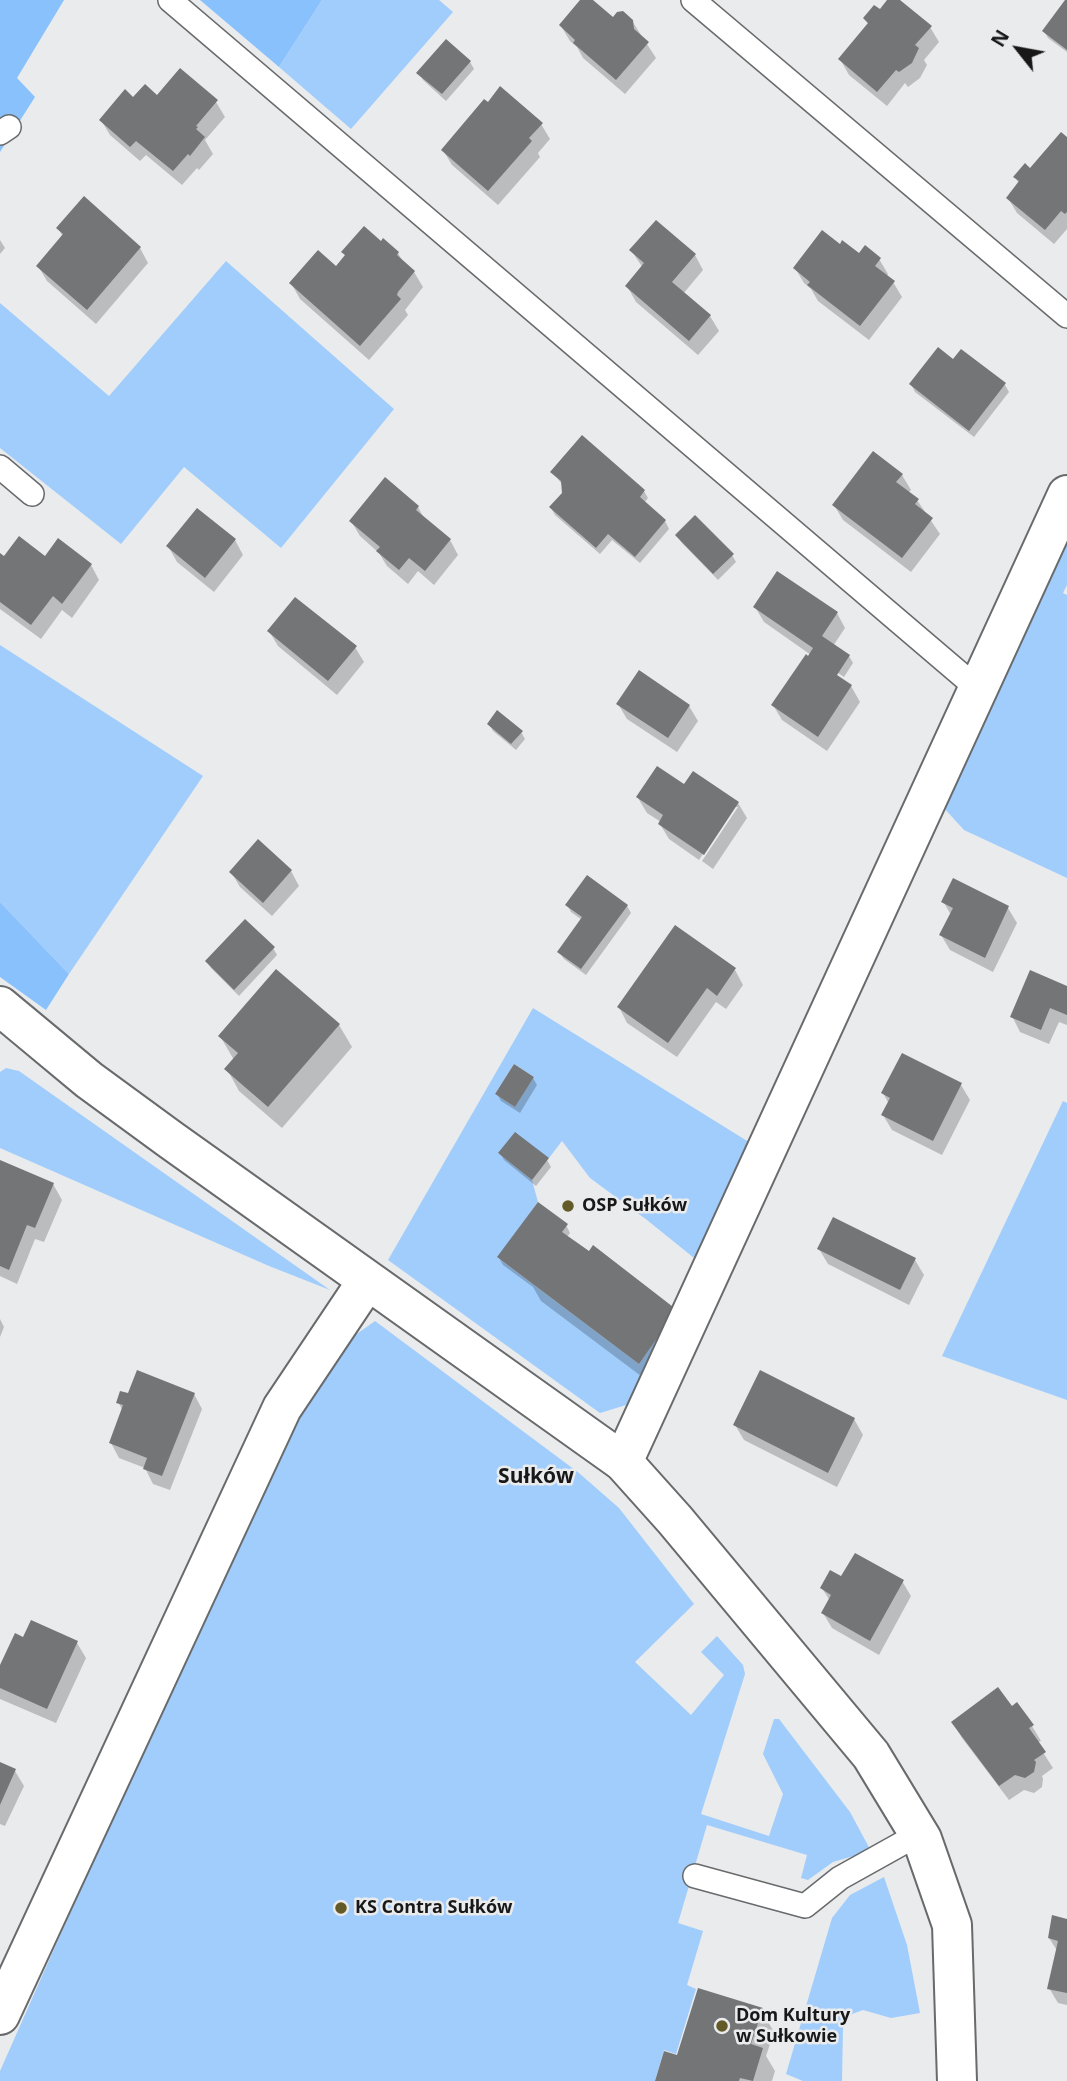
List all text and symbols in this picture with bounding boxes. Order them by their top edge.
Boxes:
north arrow [983,14,1053,84]
text: N [985,25,1015,52]
place label: OSP Sułków [582,1195,687,1217]
marker: OSP Sułków [560,1198,576,1214]
district label: Sułków [498,1464,574,1490]
place label: KS Contra Sułków [355,1897,512,1919]
marker: KS Contra Sułków [333,1900,349,1916]
place label: Dom Kultury w Sułkowie [736,2005,850,2048]
marker: Dom Kultury w Sułkowie [714,2018,730,2034]

